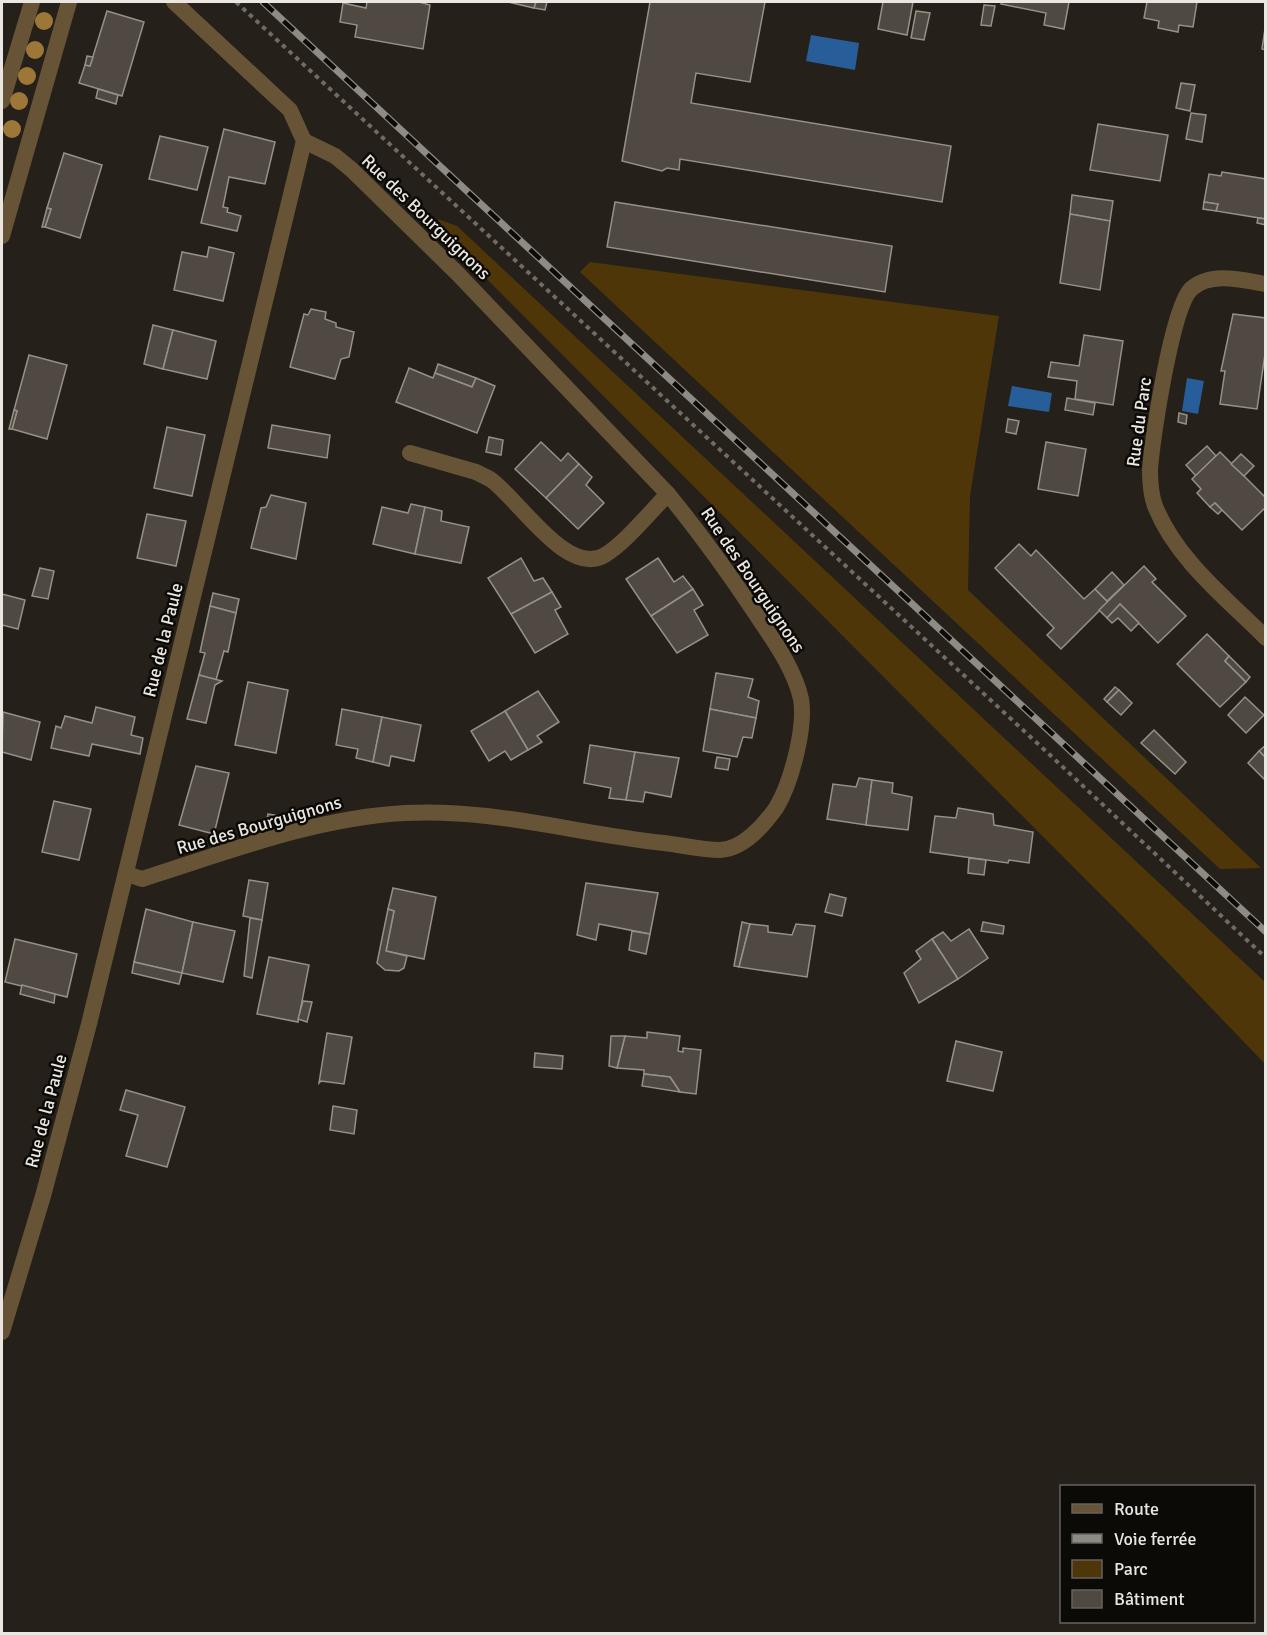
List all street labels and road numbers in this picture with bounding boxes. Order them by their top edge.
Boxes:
street label: Rue des Bourguignons [357,150,495,284]
street label: Rue du Parc [1122,376,1156,468]
street label: Rue des Bourguignons [696,503,810,657]
street label: Rue de la Paule [138,581,188,699]
street label: Rue des Bourguignons [174,791,344,859]
street label: Rue de la Paule [20,1052,72,1170]

